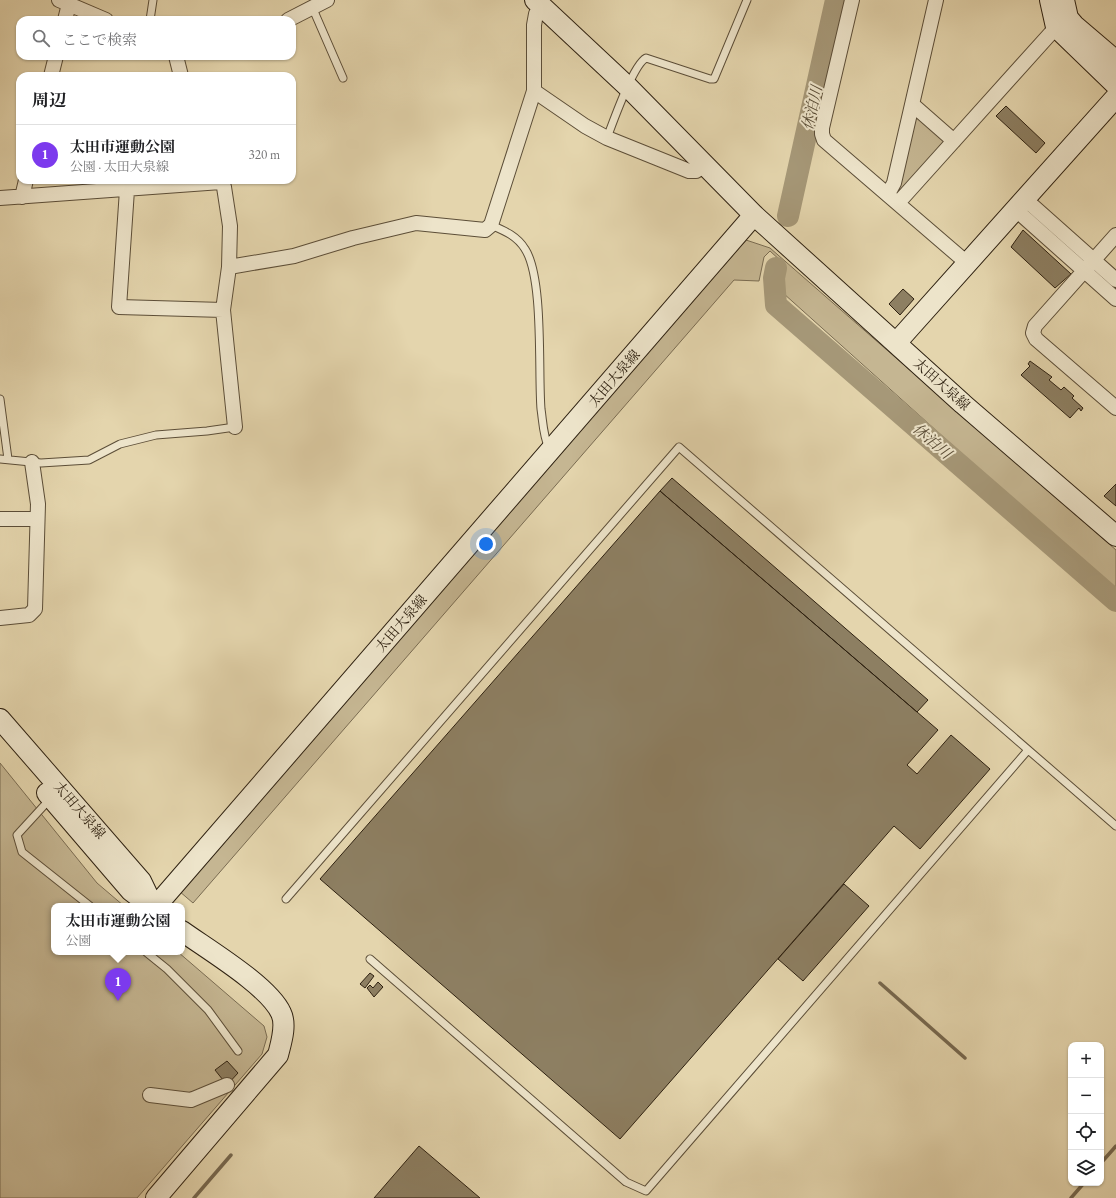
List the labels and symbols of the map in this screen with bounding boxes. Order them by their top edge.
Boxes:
water label: 休泊川 [797,82,826,132]
street label: 太田大泉線 [584,346,644,410]
street label: 太田大泉線 [910,354,974,414]
water label: 休泊川 [909,419,957,464]
your location [476,534,496,554]
street label: 太田大泉線 [371,591,431,655]
street label: 太田大泉線 [50,778,110,842]
pin: 1 [105,968,131,1001]

